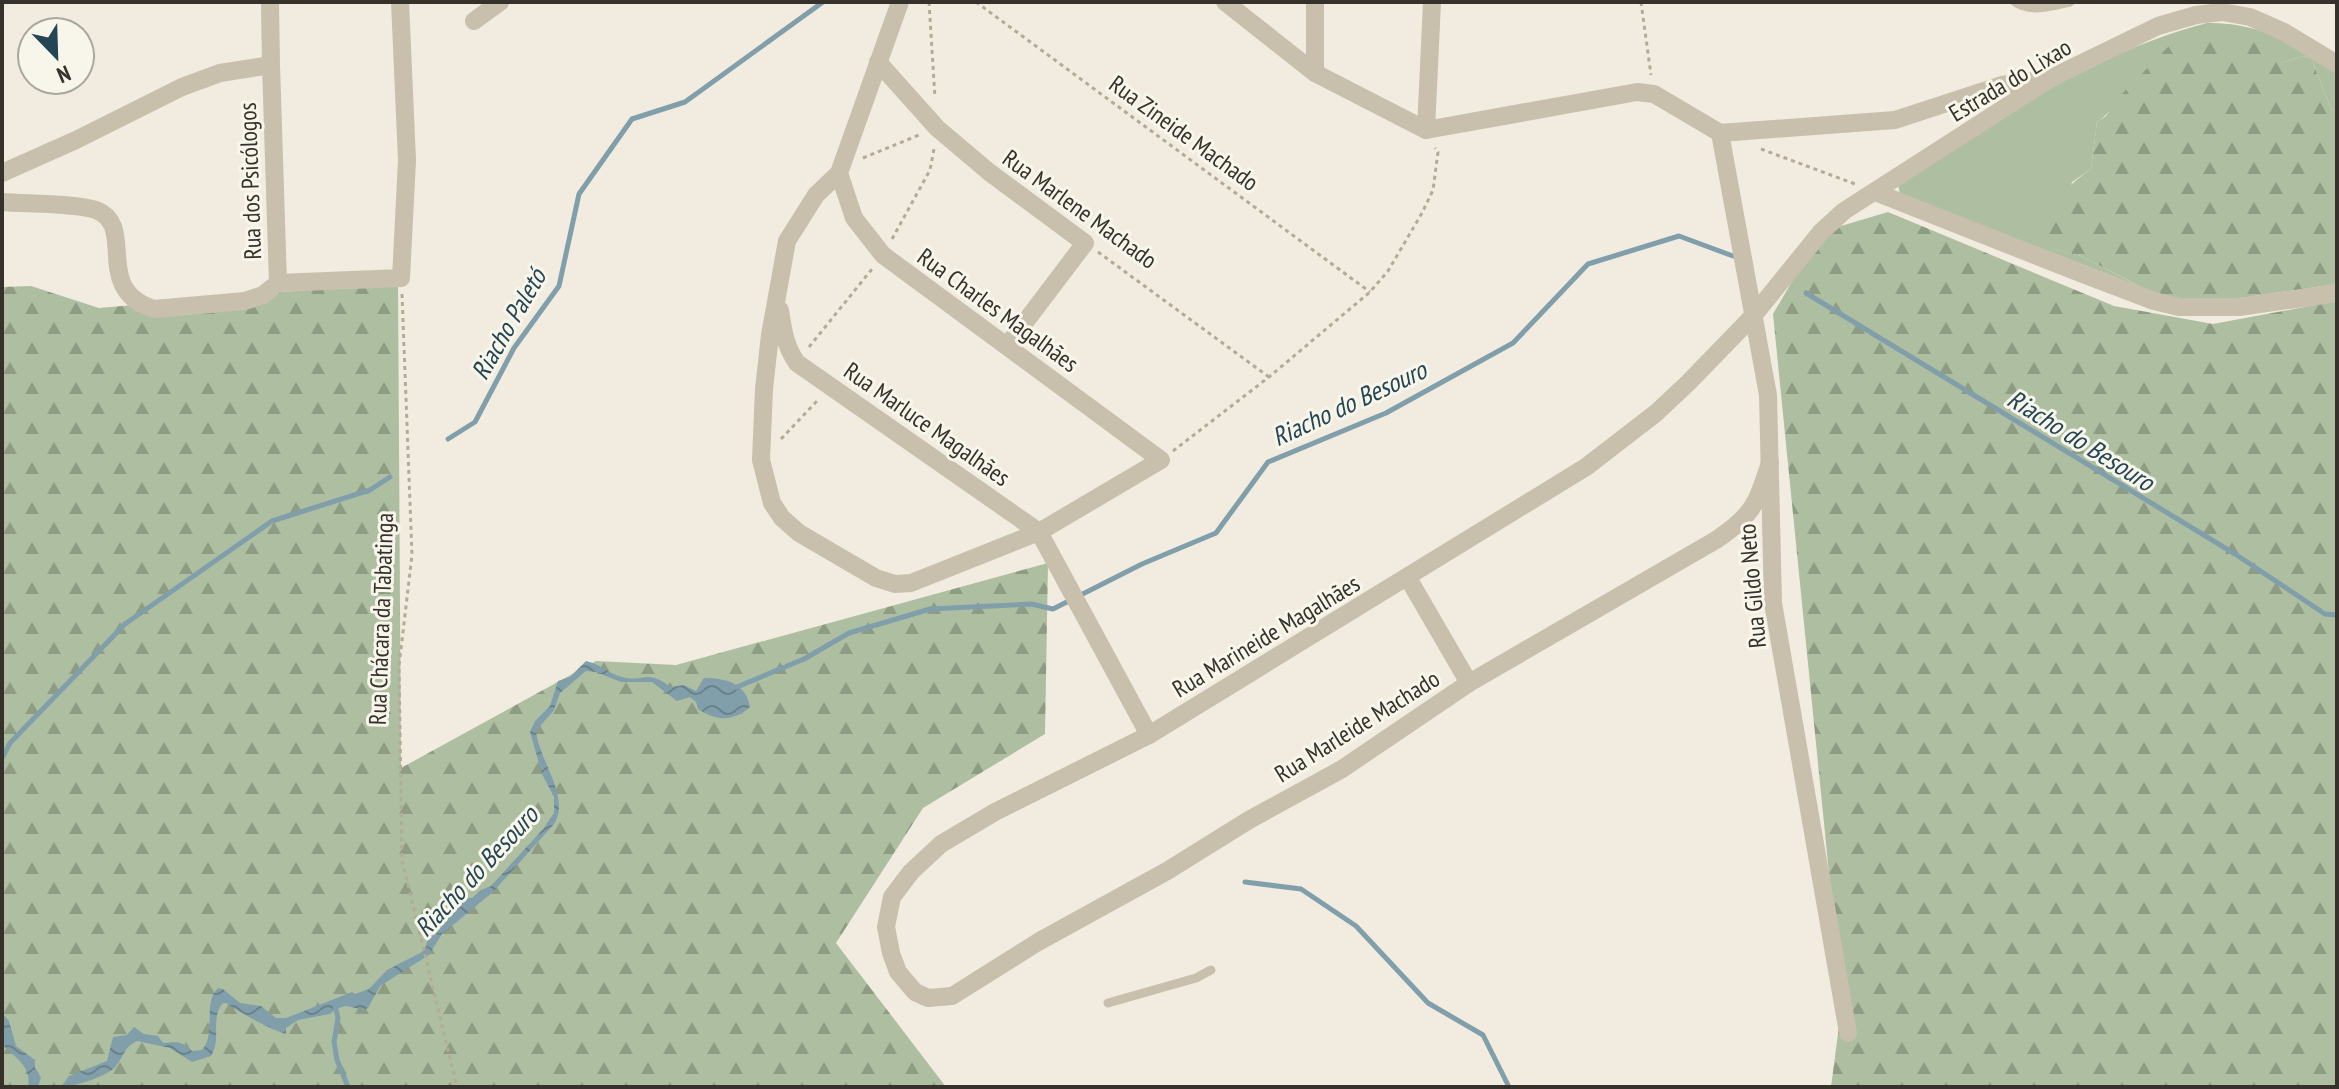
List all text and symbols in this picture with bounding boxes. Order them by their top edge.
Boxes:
north arrow [16,16,96,96]
street label: Estrada do Lixao [1943,31,2077,129]
text: N [53,59,75,90]
street label: Rua Zineide Machado [1103,68,1265,198]
street label: Rua dos Psicólogos [232,102,268,260]
street label: Rua Marlene Machado [997,143,1163,275]
street label: Rua Charles Magalhães [911,241,1085,379]
water label: Riacho Paletó [463,261,554,385]
water label: Riacho do Besouro [1267,352,1433,453]
street label: Rua Marluce Magalhães [838,355,1016,493]
water label: Riacho do Besouro [2002,382,2162,499]
street label: Rua Chácara da Tabatinga [362,512,400,726]
street label: Rua Gildo Neto [1731,523,1773,649]
street label: Rua Marineide Magalhães [1167,568,1365,704]
street label: Rua Marleide Machado [1269,663,1445,789]
water label: Riacho do Besouro [407,798,546,943]

